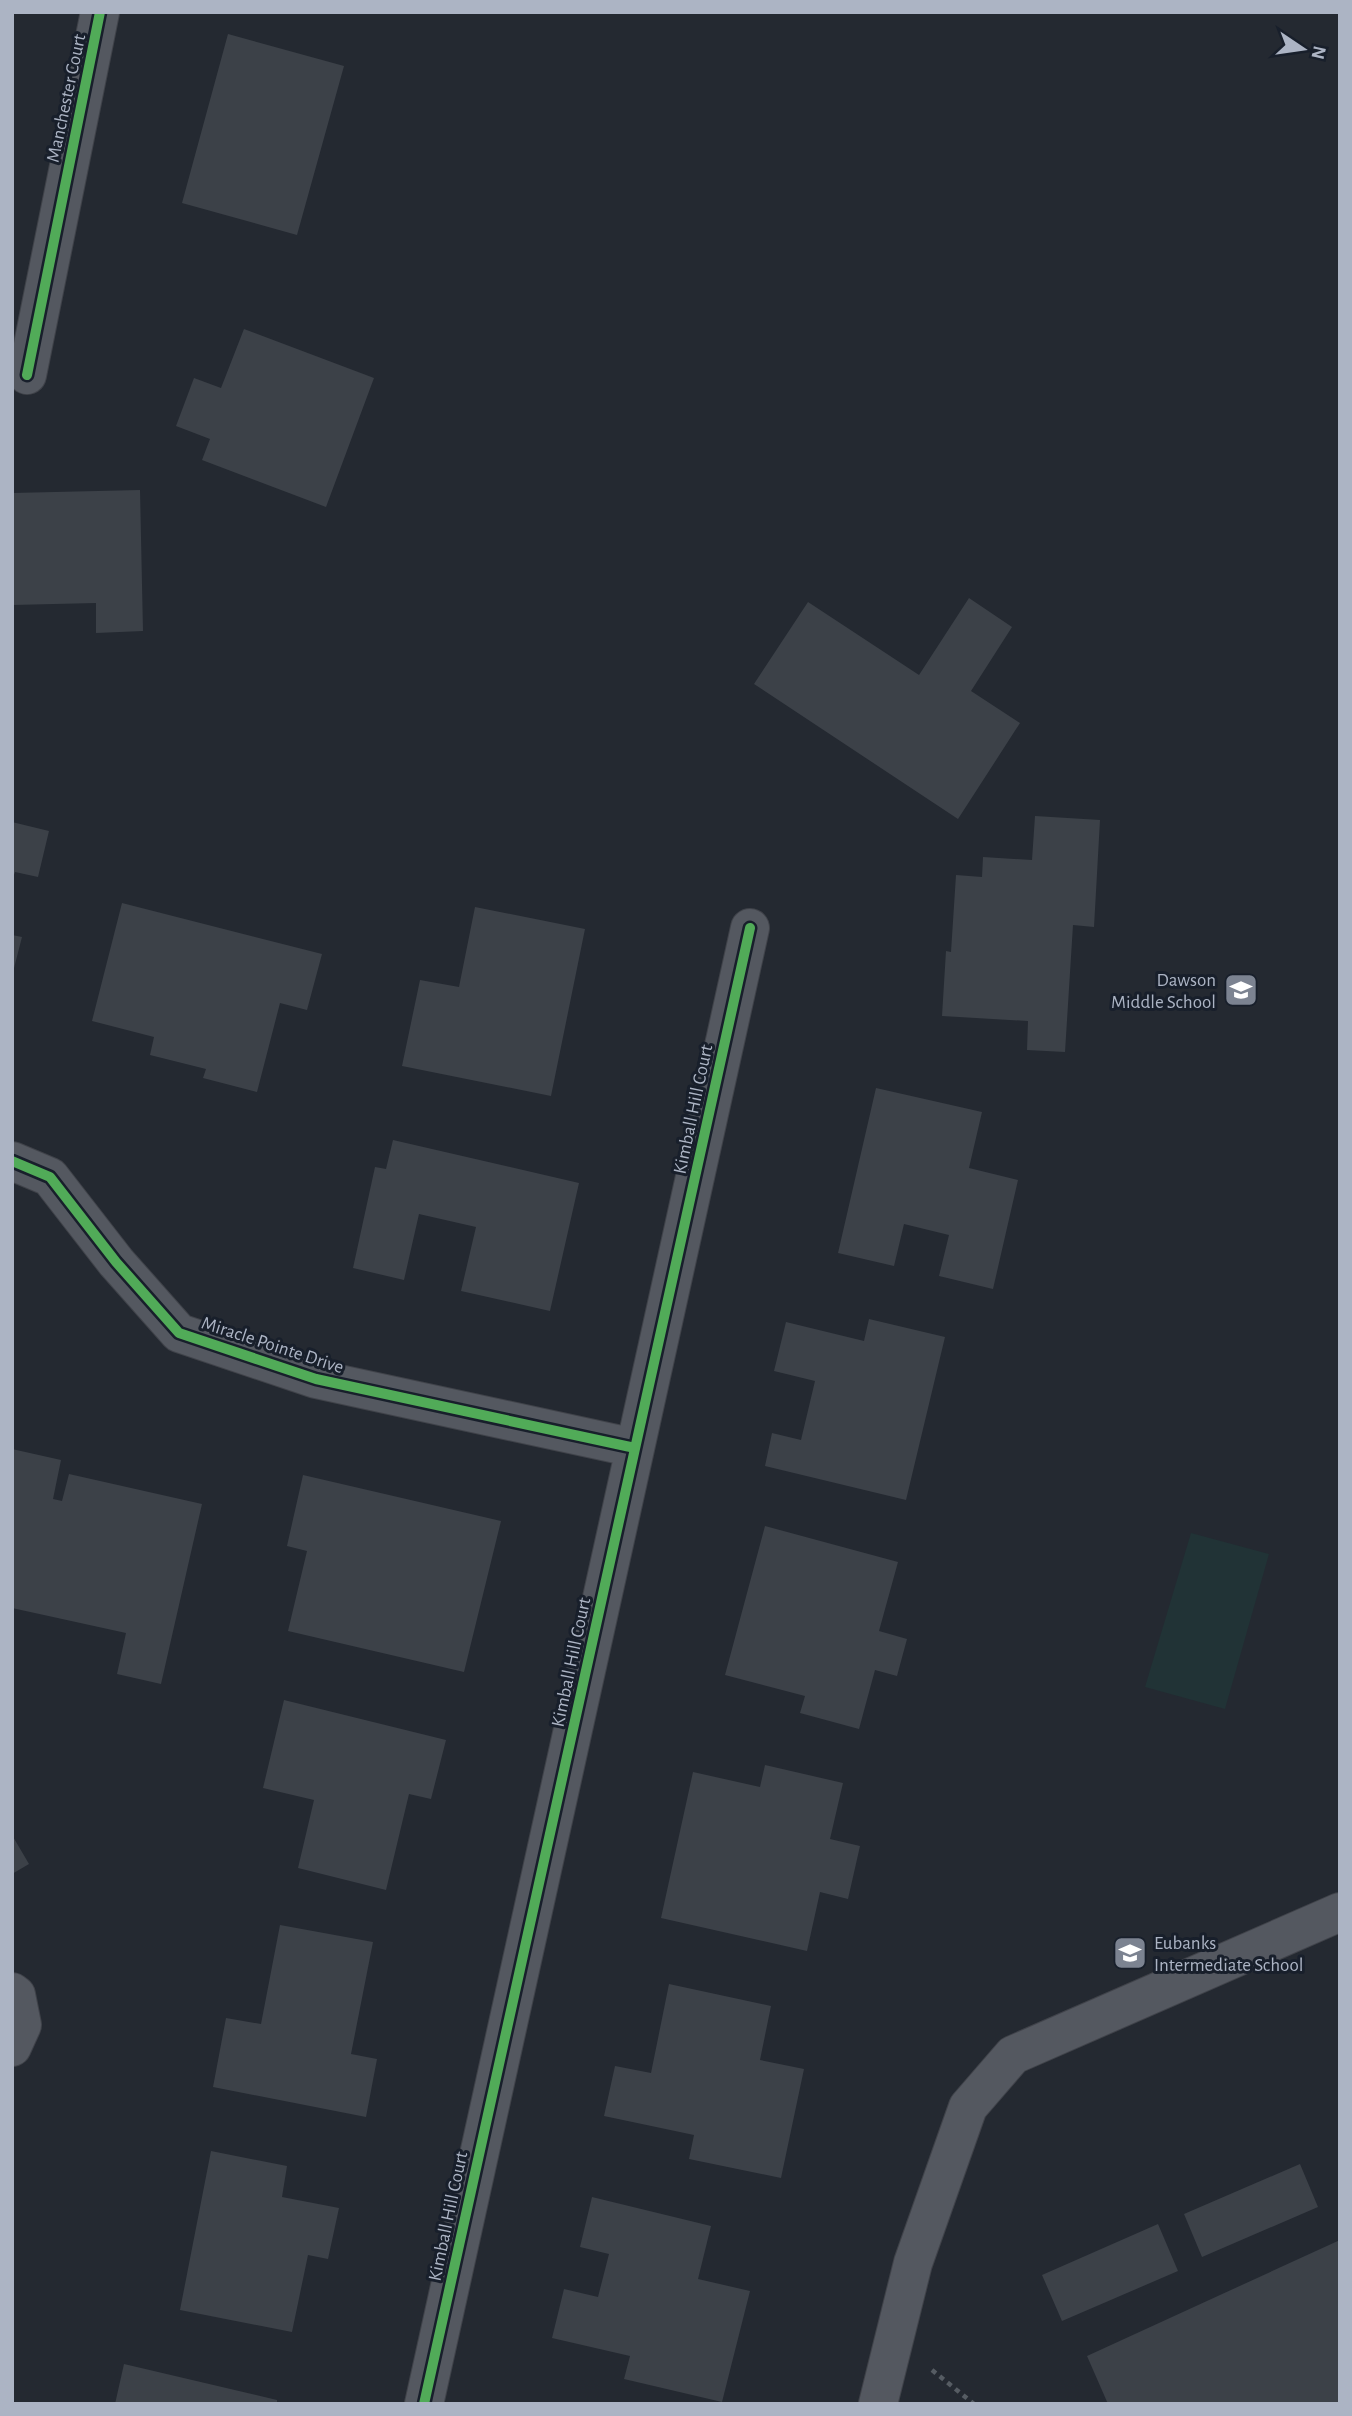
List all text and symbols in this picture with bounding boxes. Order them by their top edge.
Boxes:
north arrow [1268,14,1338,84]
street label: Manchester Court [44,32,89,164]
text: N [1307,44,1329,61]
place label: Dawson Middle School [1111,971,1216,1012]
school or university icon: Dawson Middle School [1222,971,1260,1009]
street label: Kimball Hill Court [670,1043,716,1176]
street label: Miracle Pointe Drive [199,1313,346,1377]
street label: Kimball Hill Court [548,1596,594,1729]
school or university icon: Eubanks Intermediate School [1111,1934,1149,1972]
place label: Eubanks Intermediate School [1154,1934,1303,1975]
street label: Kimball Hill Court [425,2150,471,2283]

